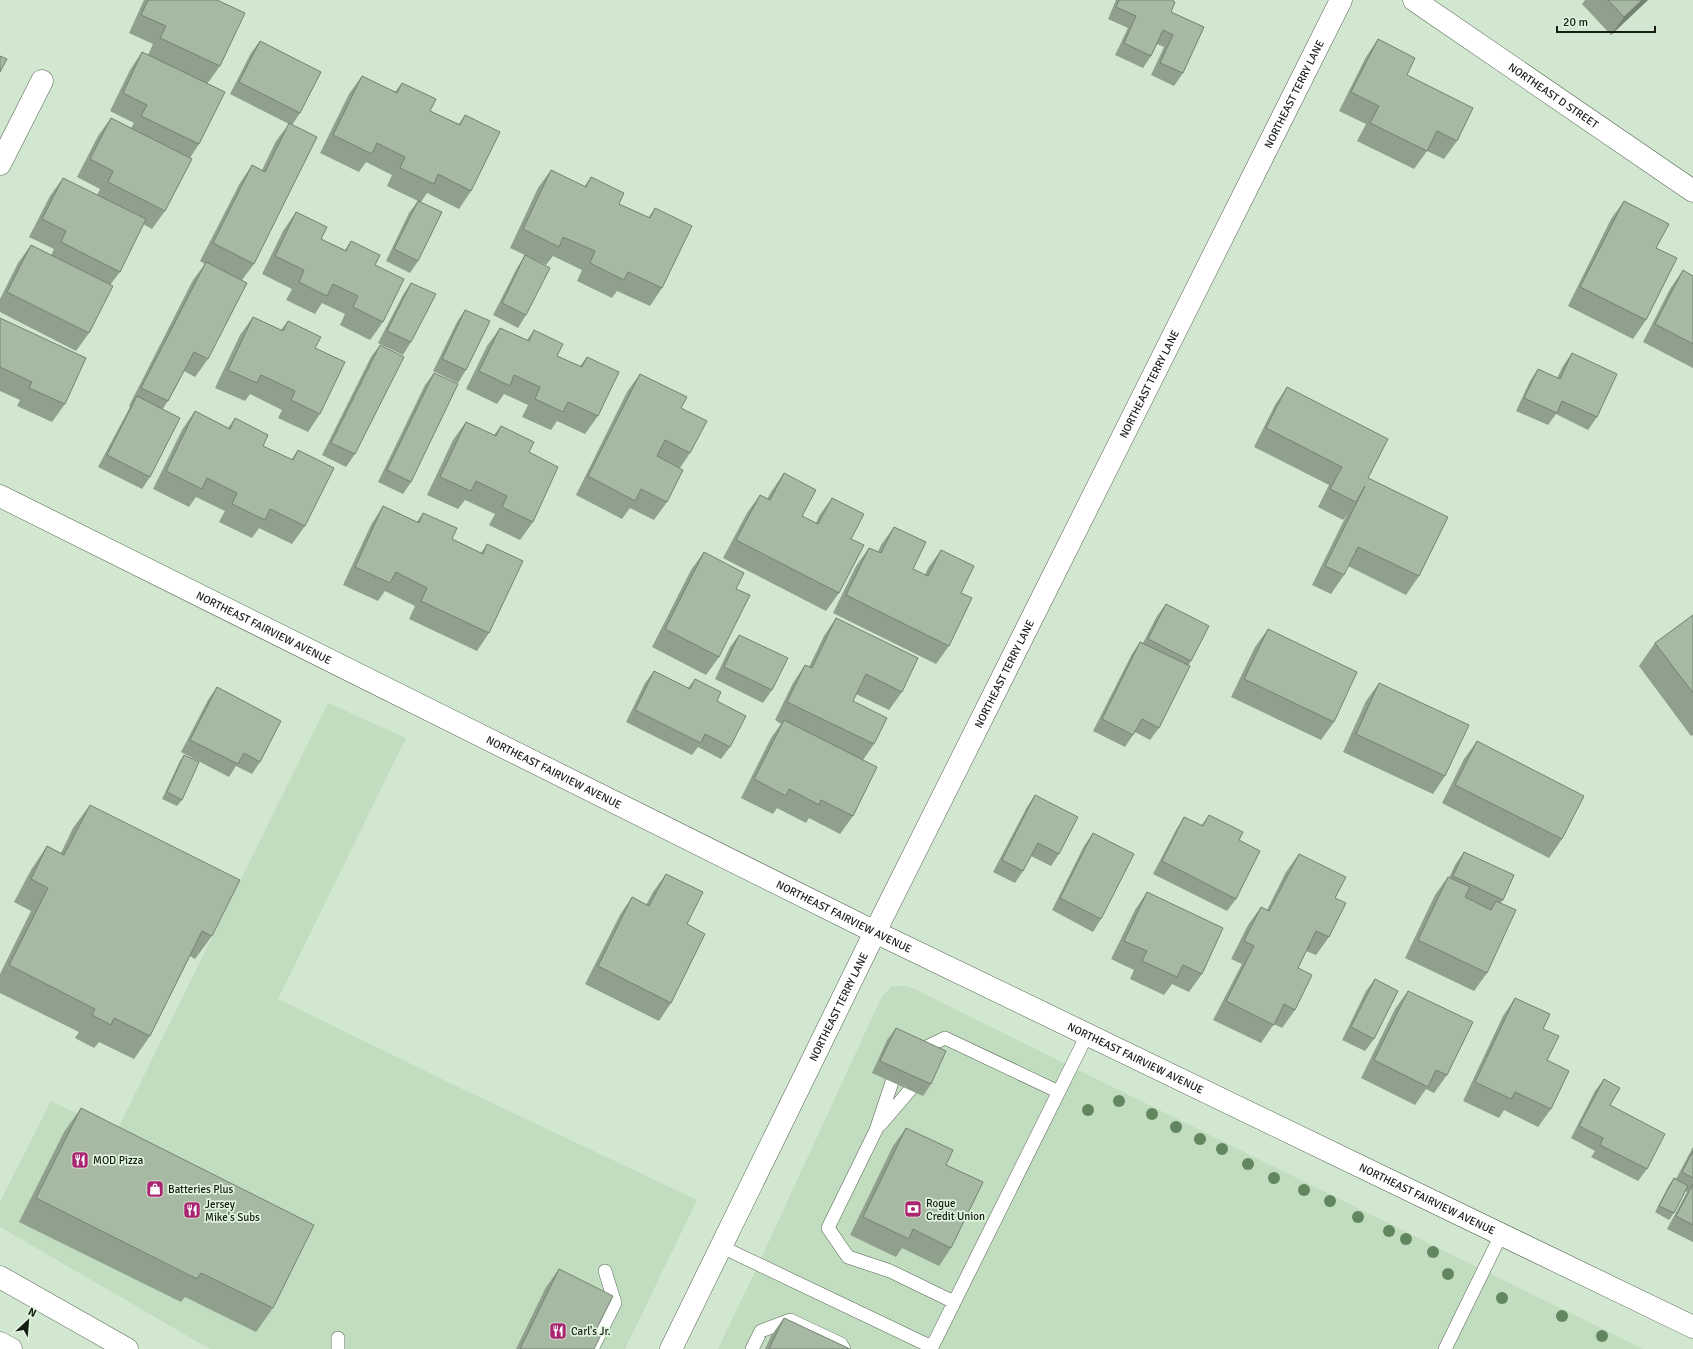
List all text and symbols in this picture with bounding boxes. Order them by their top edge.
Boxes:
scale bar [1557,8,1655,34]
text: 20 m [1563,15,1588,30]
street label: NORTHEAST TERRY LANE [1261,38,1326,150]
street label: NORTHEAST D STREET [1506,60,1601,131]
street label: NORTHEAST TERRY LANE [1117,328,1182,440]
street label: NORTHEAST FAIRVIEW AVENUE [194,588,334,667]
street label: NORTHEAST TERRY LANE [972,617,1037,730]
street label: NORTHEAST FAIRVIEW AVENUE [484,733,624,811]
street label: NORTHEAST FAIRVIEW AVENUE [774,877,914,955]
street label: NORTHEAST TERRY LANE [806,950,870,1063]
street label: NORTHEAST FAIRVIEW AVENUE [1065,1019,1206,1096]
restaurant icon: MOD Pizza [70,1150,90,1170]
place label: MOD Pizza [93,1154,144,1167]
street label: NORTHEAST FAIRVIEW AVENUE [1357,1160,1498,1237]
shop icon: Batteries Plus [145,1179,165,1199]
place label: Batteries Plus [168,1183,234,1196]
place label: Rogue Credit Union [926,1197,985,1223]
place label: Jersey Mike's Subs [205,1198,260,1224]
bank icon: Rogue Credit Union [903,1199,923,1219]
restaurant icon: Jersey Mike's Subs [182,1200,202,1220]
north arrow [8,1301,48,1341]
text: N [26,1305,38,1320]
restaurant icon: Carl's Jr. [548,1321,568,1341]
place label: Carl's Jr. [571,1325,611,1338]

